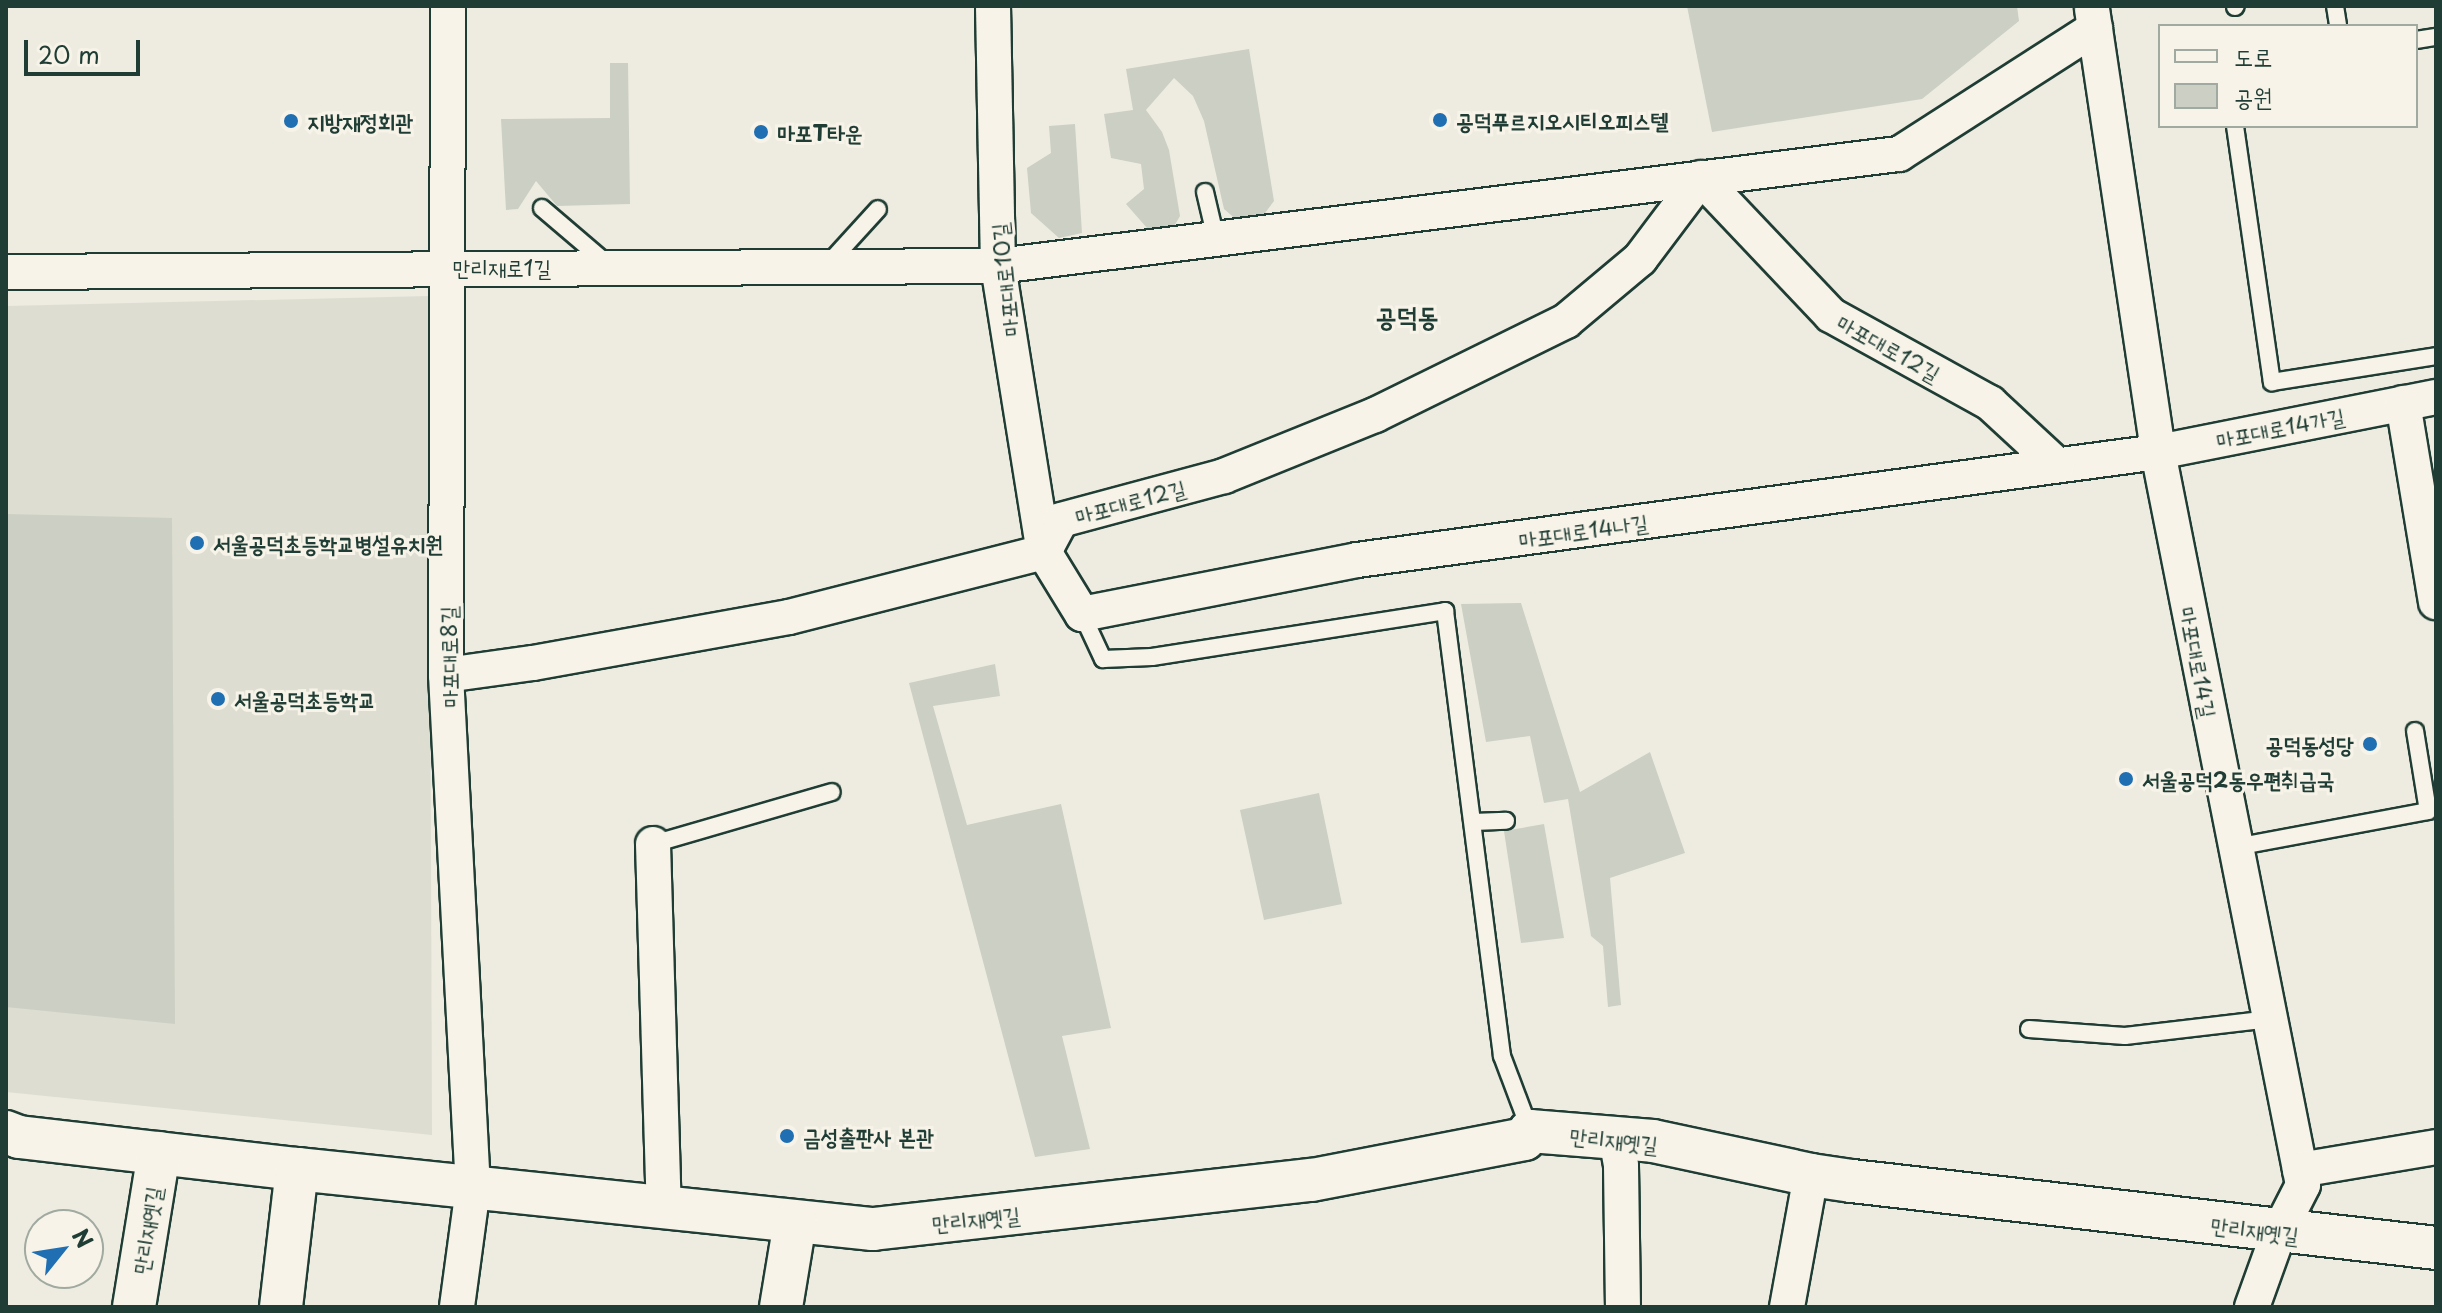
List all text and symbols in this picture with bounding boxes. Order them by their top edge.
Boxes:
scale bar [28,24,144,74]
legend [2158,24,2418,128]
text: 20 m [38,36,100,72]
text: 도로 [2234,38,2273,74]
text: 공원 [2234,78,2273,114]
place label: 공덕푸르지오시티오피스텔 [1456,107,1668,133]
place label: 지방재정회관 [307,108,413,134]
marker: 공덕푸르지오시티오피스텔 [1431,111,1449,129]
marker: 지방재정회관 [282,112,300,130]
place label: 마포T타운 [777,119,863,145]
marker: 마포T타운 [752,123,770,141]
street label: 마포대로10길 [985,222,1023,338]
street label: 만리재로1길 [453,254,551,280]
district label: 공덕동 [1376,300,1438,332]
street label: 마포대로12길 [1833,308,1945,386]
street label: 마포대로14가길 [2213,402,2347,452]
street label: 마포대로12길 [1072,474,1188,528]
street label: 마포대로14나길 [1516,508,1650,552]
place label: 서울공덕초등학교병설유치원 [213,530,443,556]
marker: 서울공덕초등학교병설유치원 [188,534,206,552]
street label: 마포대로14길 [2175,604,2223,720]
street label: 마포대로8길 [434,606,462,708]
place label: 서울공덕초등학교 [234,686,376,712]
marker: 서울공덕초등학교 [209,690,227,708]
place label: 공덕동성당 [2265,731,2354,757]
marker: 공덕동성당 [2361,735,2379,753]
place label: 서울공덕2동우편취급국 [2142,766,2334,792]
marker: 서울공덕2동우편취급국 [2117,770,2135,788]
street label: 만리재옛길 [1569,1121,1659,1157]
place label: 금성출판사 본관 [803,1123,934,1149]
marker: 금성출판사 본관 [778,1127,796,1145]
street label: 만리재옛길 [126,1184,166,1276]
street label: 만리재옛길 [931,1200,1021,1236]
north arrow [24,1209,104,1289]
street label: 만리재옛길 [2209,1211,2301,1247]
text: N [65,1222,102,1254]

